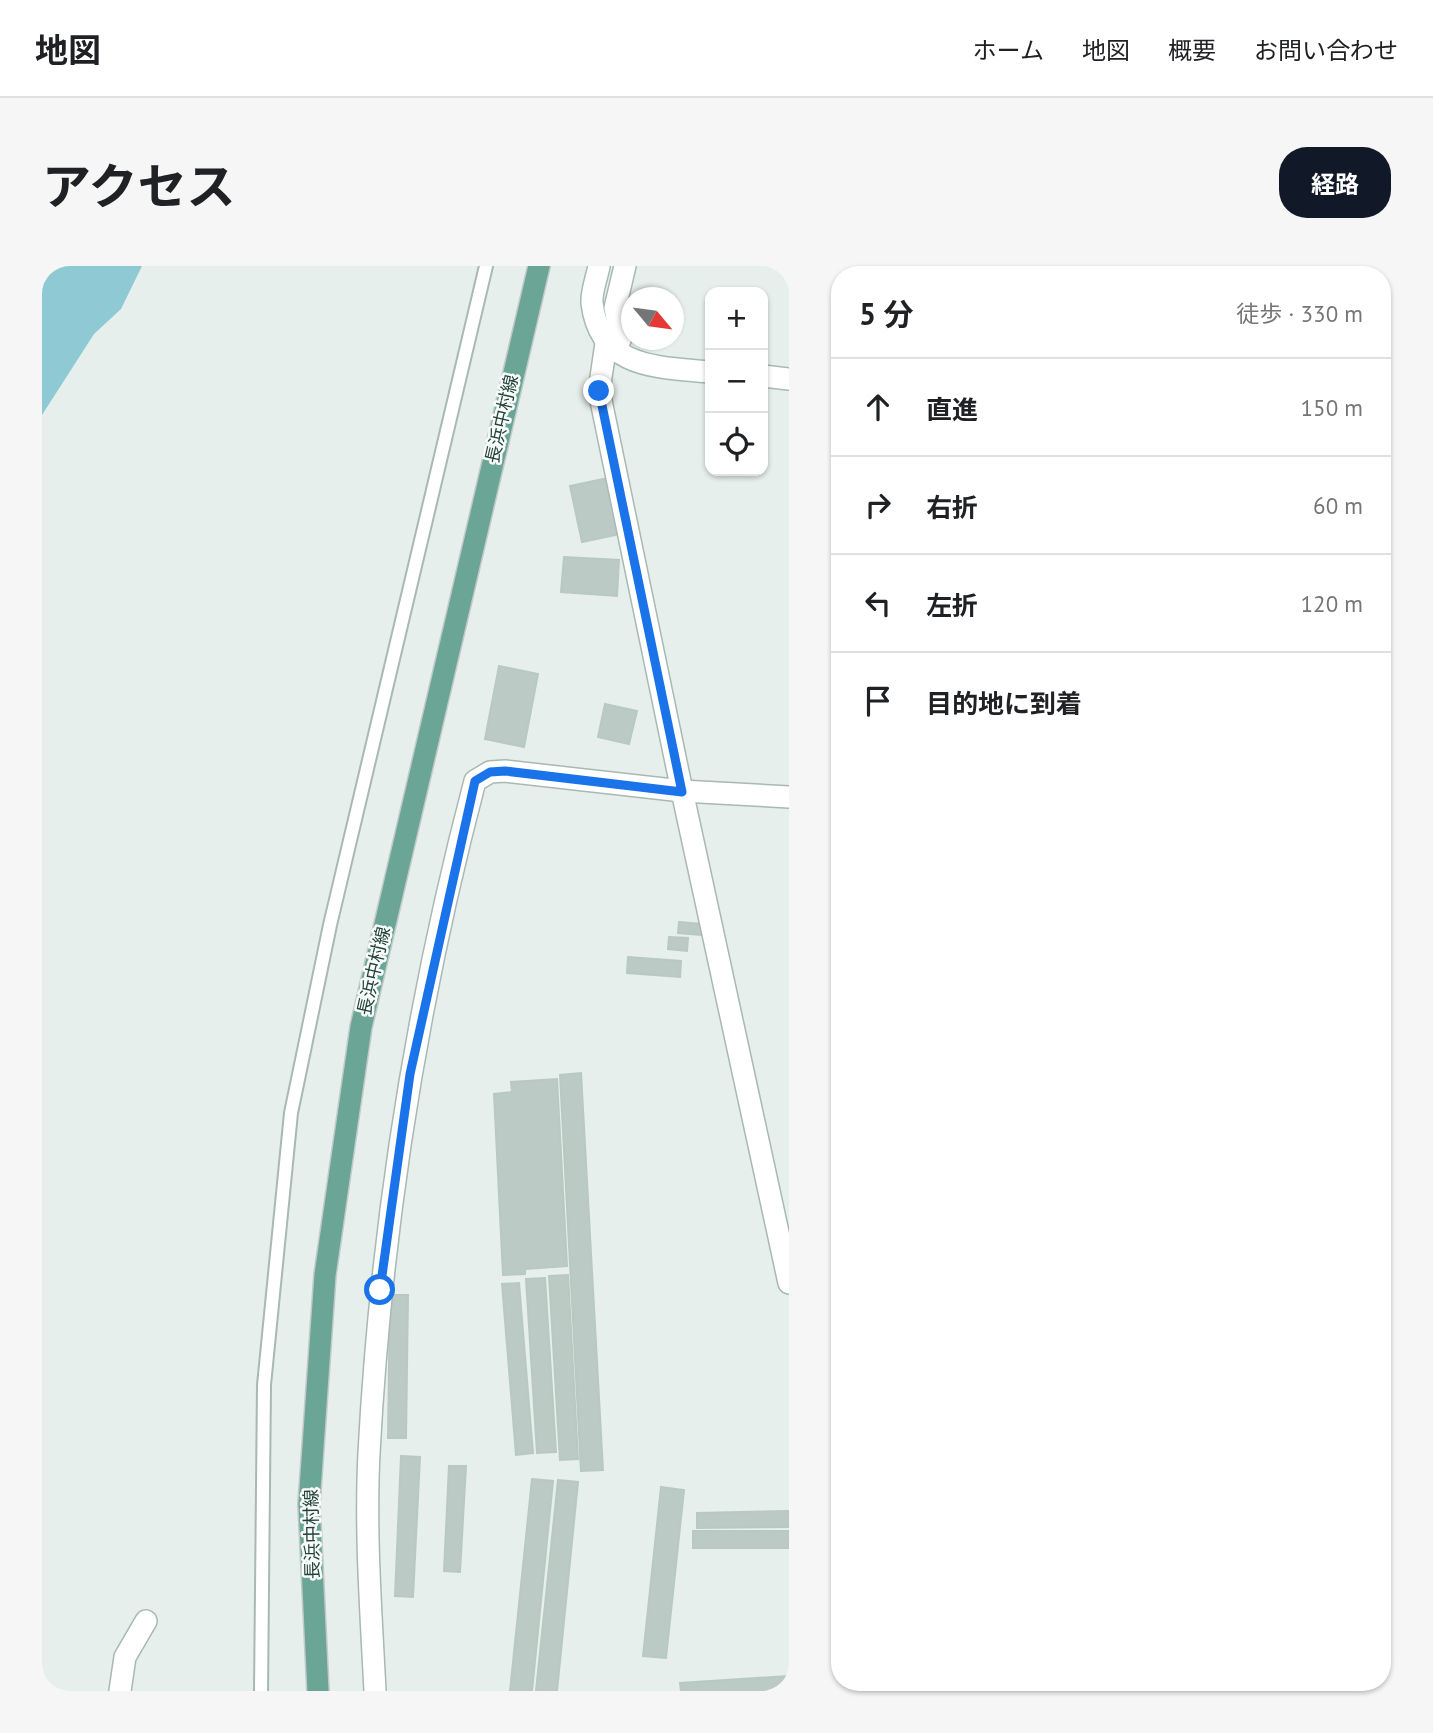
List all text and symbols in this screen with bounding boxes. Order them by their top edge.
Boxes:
text: 地図 [35,28,101,71]
text: ホーム [973,35,1044,66]
text: 地図 [1082,35,1130,66]
text: 概要 [1168,35,1216,66]
text: お問い合わせ [1254,35,1398,66]
button: 経路 [1279,147,1391,218]
text: アクセス [42,154,236,218]
north arrow [621,287,684,350]
map controls [705,287,768,476]
button: + [705,287,768,350]
text: 5 分 [859,294,914,333]
text: 徒歩 · 330 m [1236,299,1363,328]
button: − [705,350,768,413]
street label: 長浜中村線 [480,372,523,465]
route end [583,375,614,406]
icon: ahead [859,388,897,426]
text: 直進 [926,393,978,426]
text: 150 m [1301,393,1363,422]
button: locate [705,413,768,476]
icon: right [859,486,897,524]
text: 右折 [926,491,978,524]
text: 60 m [1313,491,1363,520]
icon: left [859,584,897,622]
text: 左折 [926,589,978,622]
text: 120 m [1301,589,1363,618]
icon: arrive [859,682,897,720]
text: 目的地に到着 [926,687,1082,720]
street label: 長浜中村線 [352,924,395,1017]
route start [364,1274,395,1305]
street label: 長浜中村線 [299,1489,324,1579]

